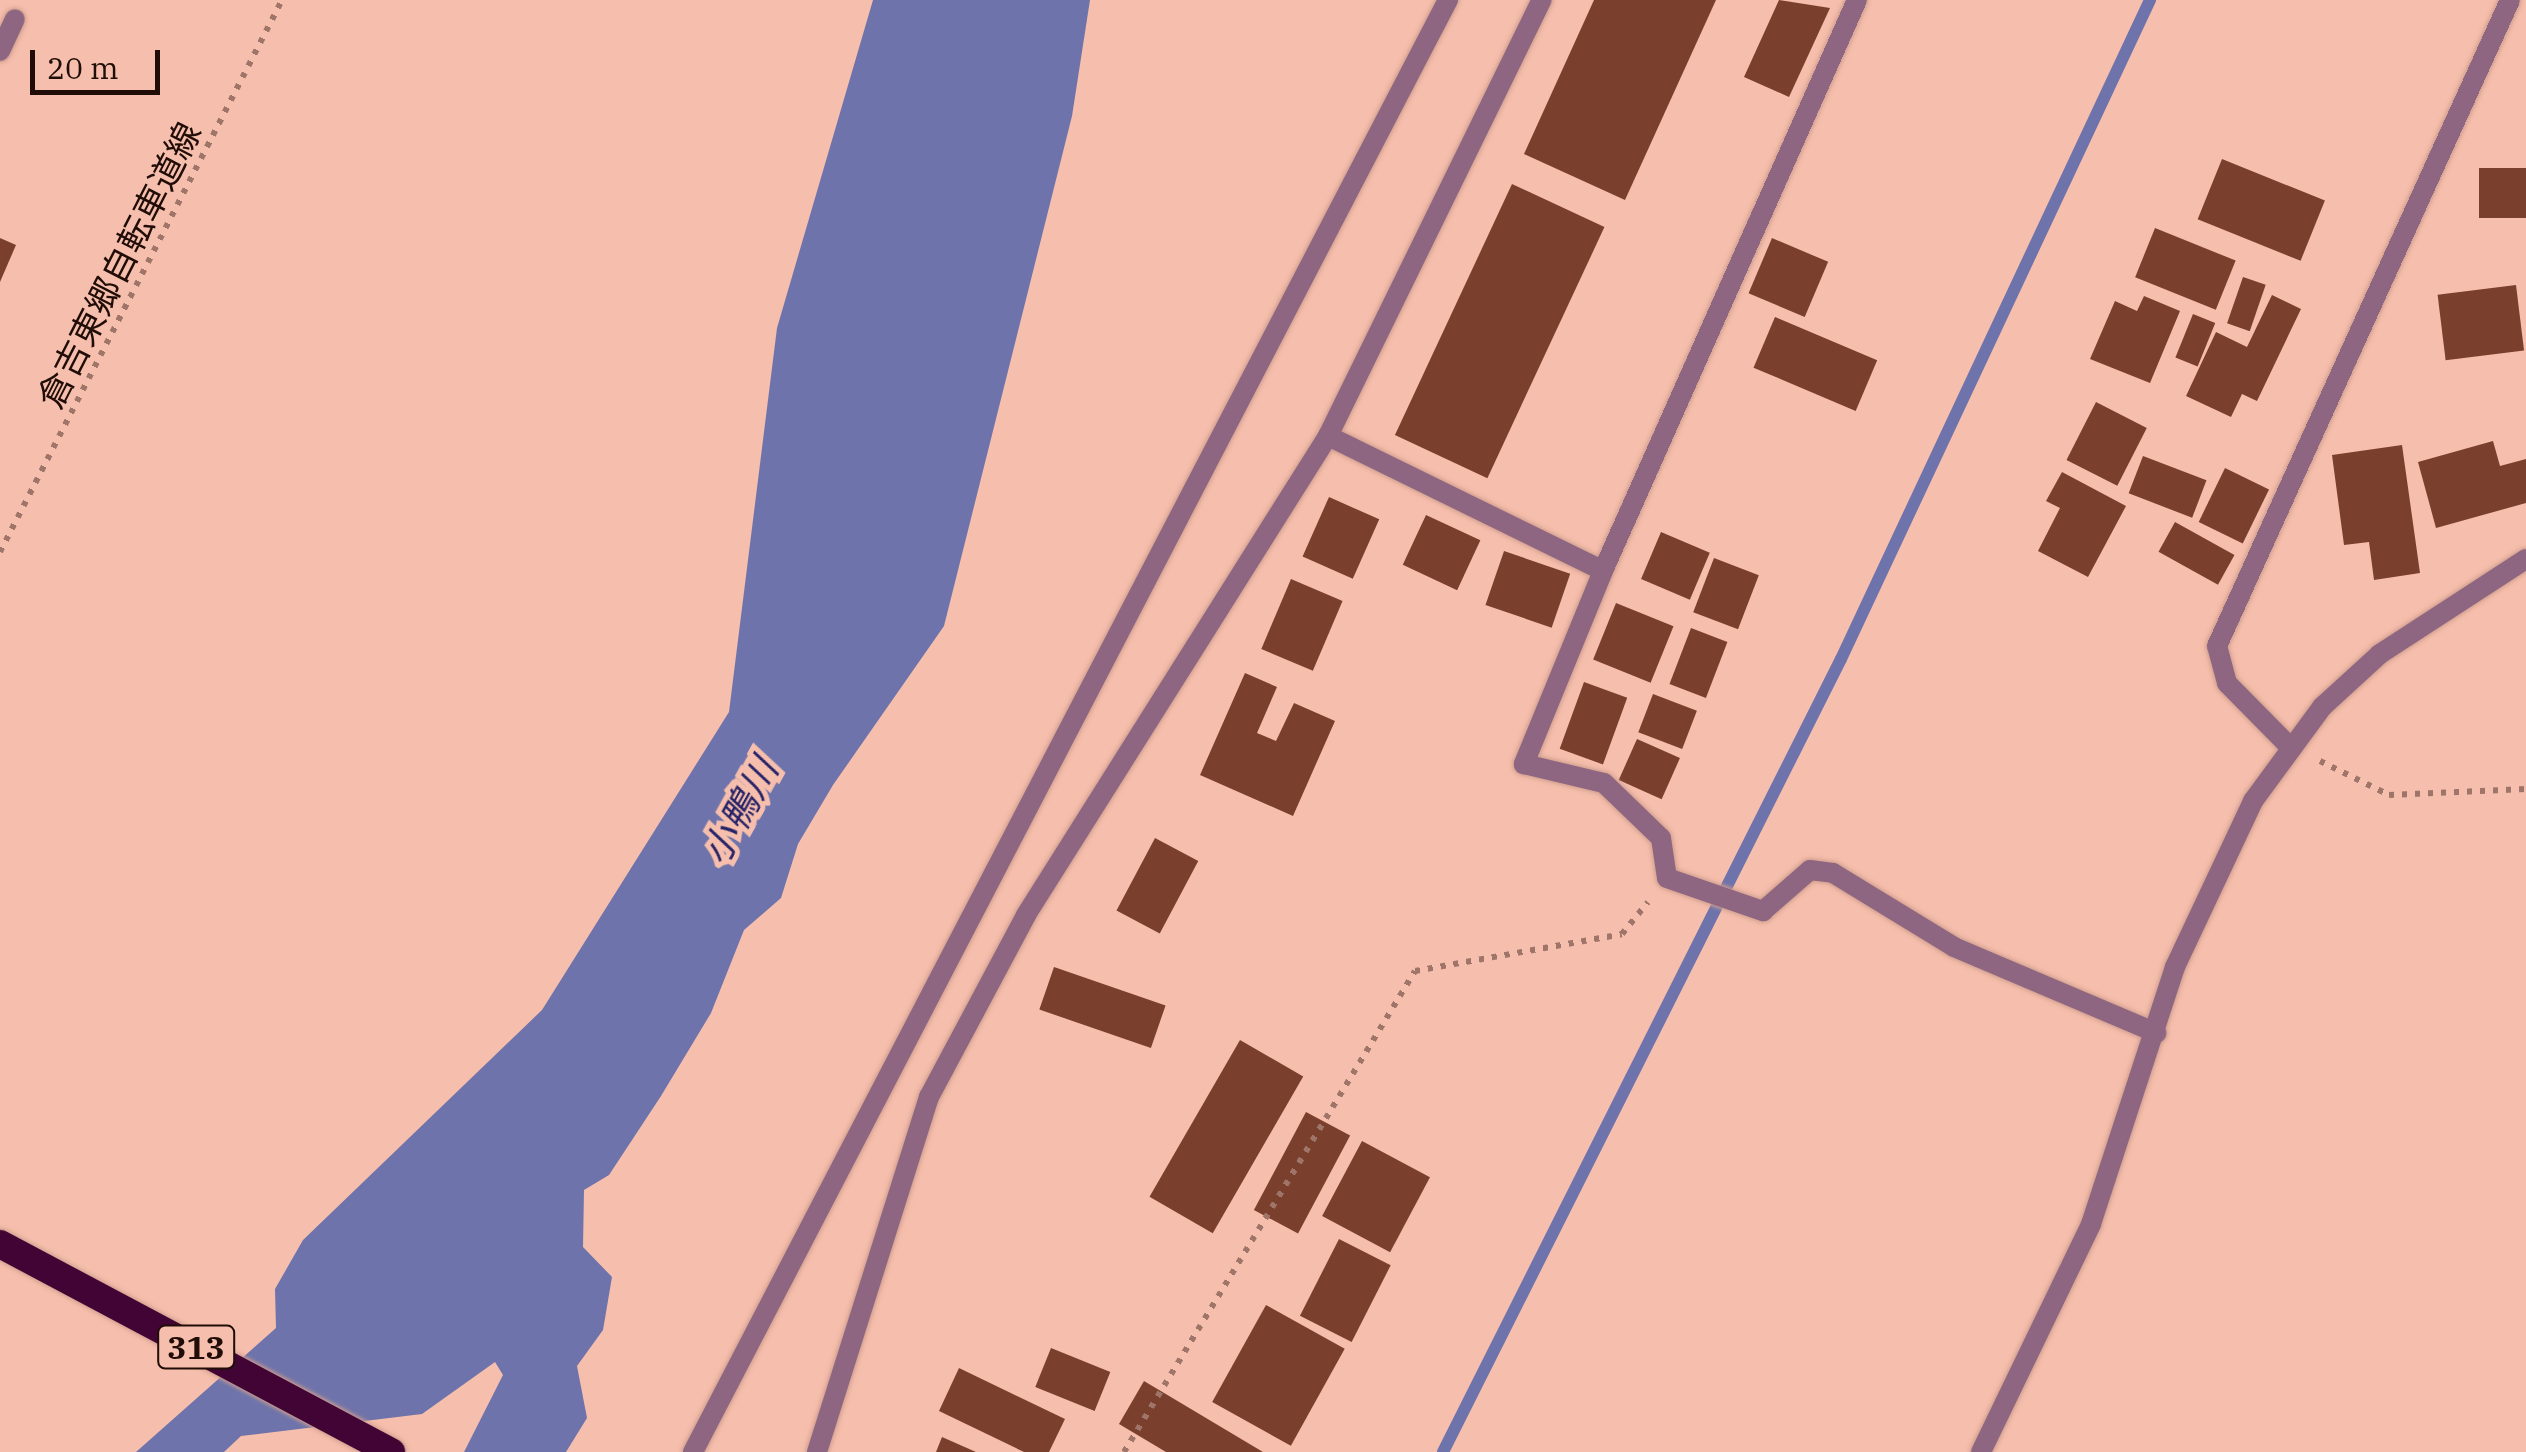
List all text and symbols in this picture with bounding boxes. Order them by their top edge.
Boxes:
scale bar [35,30,165,92]
text: 20 m [47,48,119,87]
street label: 倉吉東郷自転車道線 [29,115,209,415]
water label: 小鴨川 [691,750,787,872]
road number: 313 [156,1320,236,1374]

